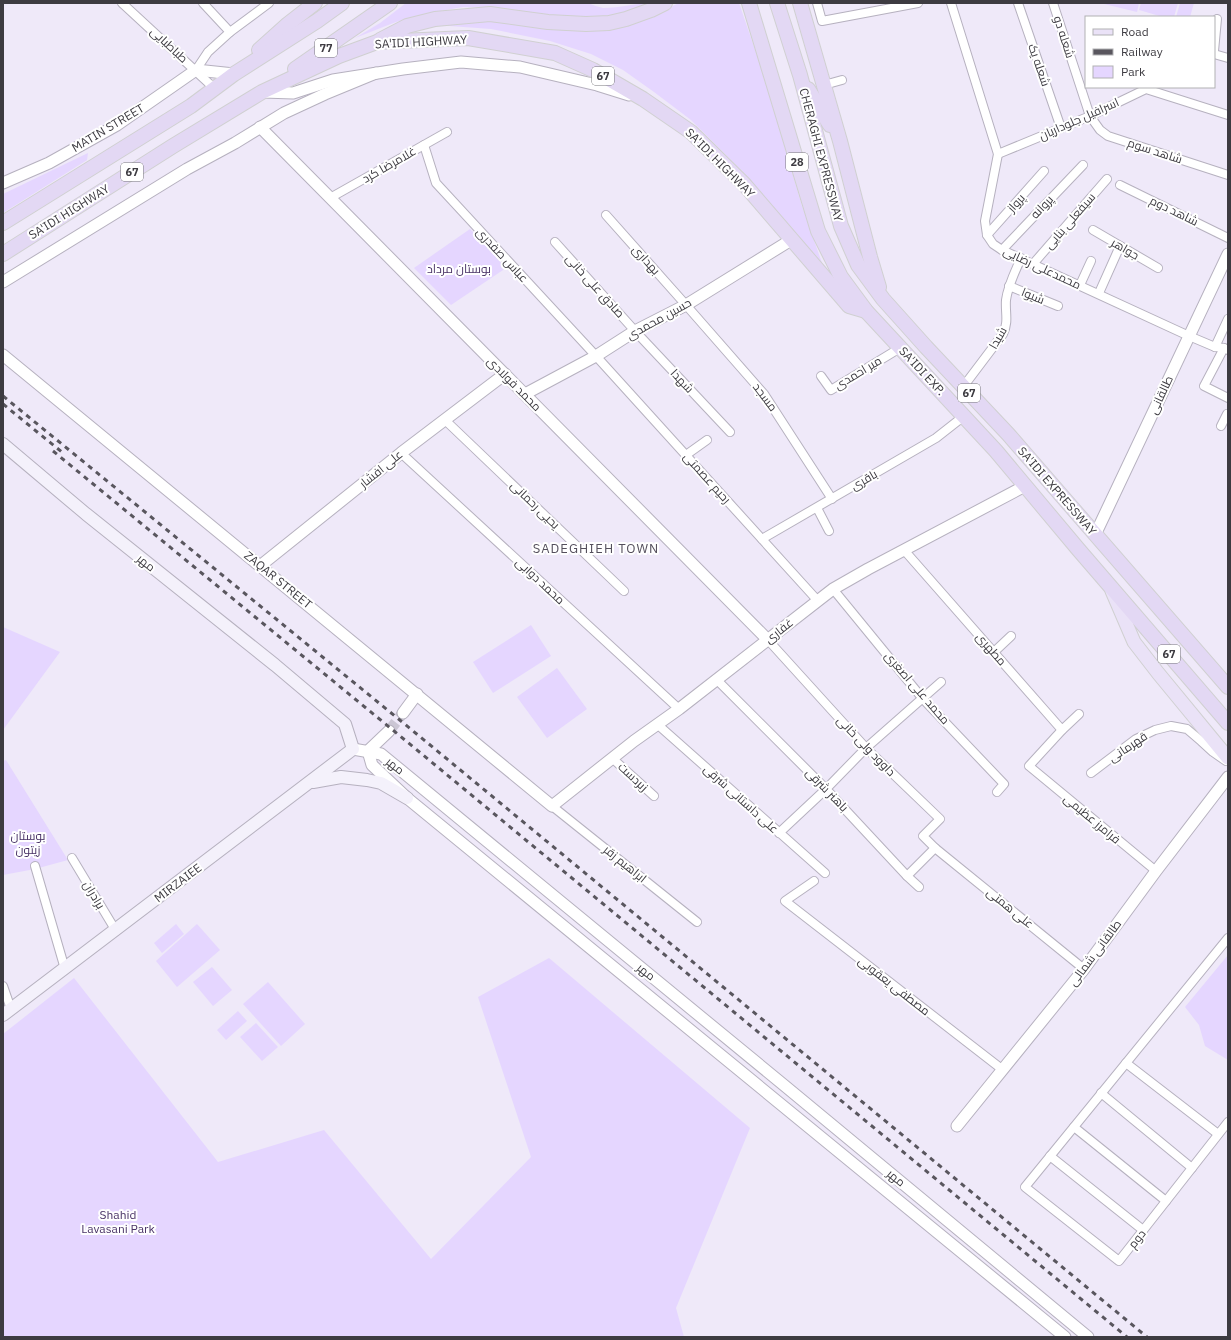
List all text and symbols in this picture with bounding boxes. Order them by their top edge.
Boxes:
street label: شعله دو [1051,14,1078,60]
legend [1085,16,1215,88]
street label: طباطبایی [147,24,191,66]
text: Road [1121,24,1149,39]
street label: SA'IDI HIGHWAY [374,32,467,51]
road number: 77 [315,39,337,57]
street label: شعله یک [1025,42,1054,88]
text: Railway [1121,44,1163,59]
text: Park [1121,64,1146,79]
road number: 67 [592,67,614,85]
street label: CHERAGHI EXPRESSWAY [796,86,847,223]
street label: اسرافیل جلوداریان [1036,94,1121,143]
street label: MATIN STREET [69,100,147,155]
street label: SA'IDI HIGHWAY [682,125,758,201]
street label: شاهد سوم [1126,135,1184,167]
street label: غلامرضا کرد [359,143,418,186]
road number: 28 [786,153,808,171]
road number: 67 [121,163,143,181]
street label: SA'IDI HIGHWAY [26,181,112,242]
street label: سیفعلی بنایی [1041,189,1098,252]
street label: پرواز [1003,190,1030,217]
street label: پروانه [1027,191,1058,223]
street label: شاهد دوم [1147,192,1201,230]
street label: عباس صفدری [473,224,532,285]
street label: جواهر [1108,234,1142,263]
street label: بهداری [629,242,664,278]
street label: محمدعلی رضایی [1001,243,1083,292]
street label: صادق علی خانی [563,251,628,321]
park label: بوستان مرداد [427,261,491,276]
street label: شیوا [1019,284,1047,307]
street label: حسین محمدی [624,295,694,343]
street label: شیدا [985,324,1010,352]
street label: SA'IDI EXP. [896,343,949,398]
street label: محمد فولادی [484,353,545,414]
street label: میر احمدی [831,353,884,393]
street label: شهدا [668,365,697,396]
street label: طالقانی [1145,373,1176,416]
street label: مسجد [750,380,781,414]
road number: 67 [958,384,980,402]
street label: SA'IDI EXPRESSWAY [1015,443,1100,538]
street label: علی افشار [355,446,406,491]
street label: رحیم عصمتی [680,449,734,507]
street label: باقری [848,466,880,493]
street label: یحیی رحمانی [508,477,564,532]
district label: SADEGHIEH TOWN [533,540,659,557]
street label: ZAQAR STREET [241,548,315,612]
street label: مهر [133,550,159,574]
street label: محمد دوابی [513,554,568,607]
street label: غفاری [761,615,796,646]
street label: مطهری [973,629,1010,668]
road number: 67 [1158,645,1180,663]
street label: محمد علی اصغری [882,648,953,727]
street label: داوود ولی خانی [834,712,899,779]
street label: قهرمانی [1105,728,1150,765]
street label: مهر [382,753,408,777]
street label: زبردست [615,759,651,794]
street label: علی داستانی شرقی [701,761,782,836]
street label: باهنر شرقی [803,765,852,815]
street label: فرامرز عظیمی [1061,790,1124,847]
park label: بوستان زیتون [10,828,46,857]
street label: ابراهیم زقر [599,841,650,886]
street label: MIRZAIEE [151,860,204,905]
street label: برادران [80,878,109,912]
street label: علی همتی [984,884,1037,931]
street label: طالقانی شمالی [1065,917,1124,989]
street label: مصطفی یعقوبی [855,953,933,1018]
street label: مهر [633,959,659,983]
street label: مهر [883,1165,909,1190]
park label: Shahid Lavasani Park [81,1207,156,1236]
street label: دوم [1125,1226,1150,1252]

